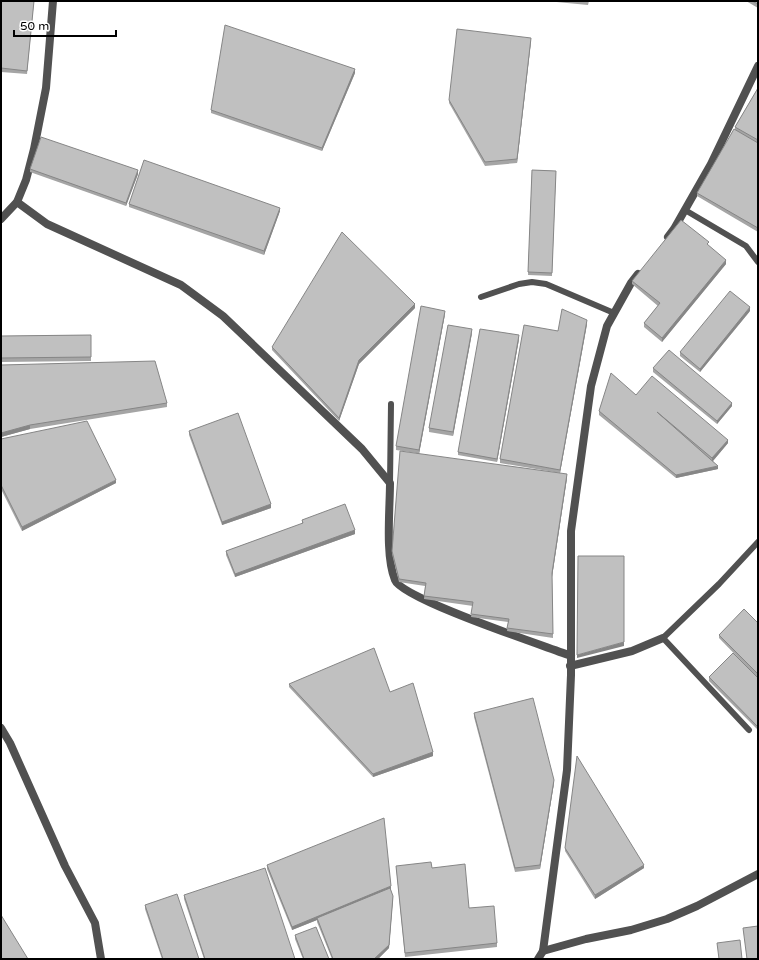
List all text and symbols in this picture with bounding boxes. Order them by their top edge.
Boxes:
scale bar [14,12,116,38]
text: 50 m [20,19,49,33]

